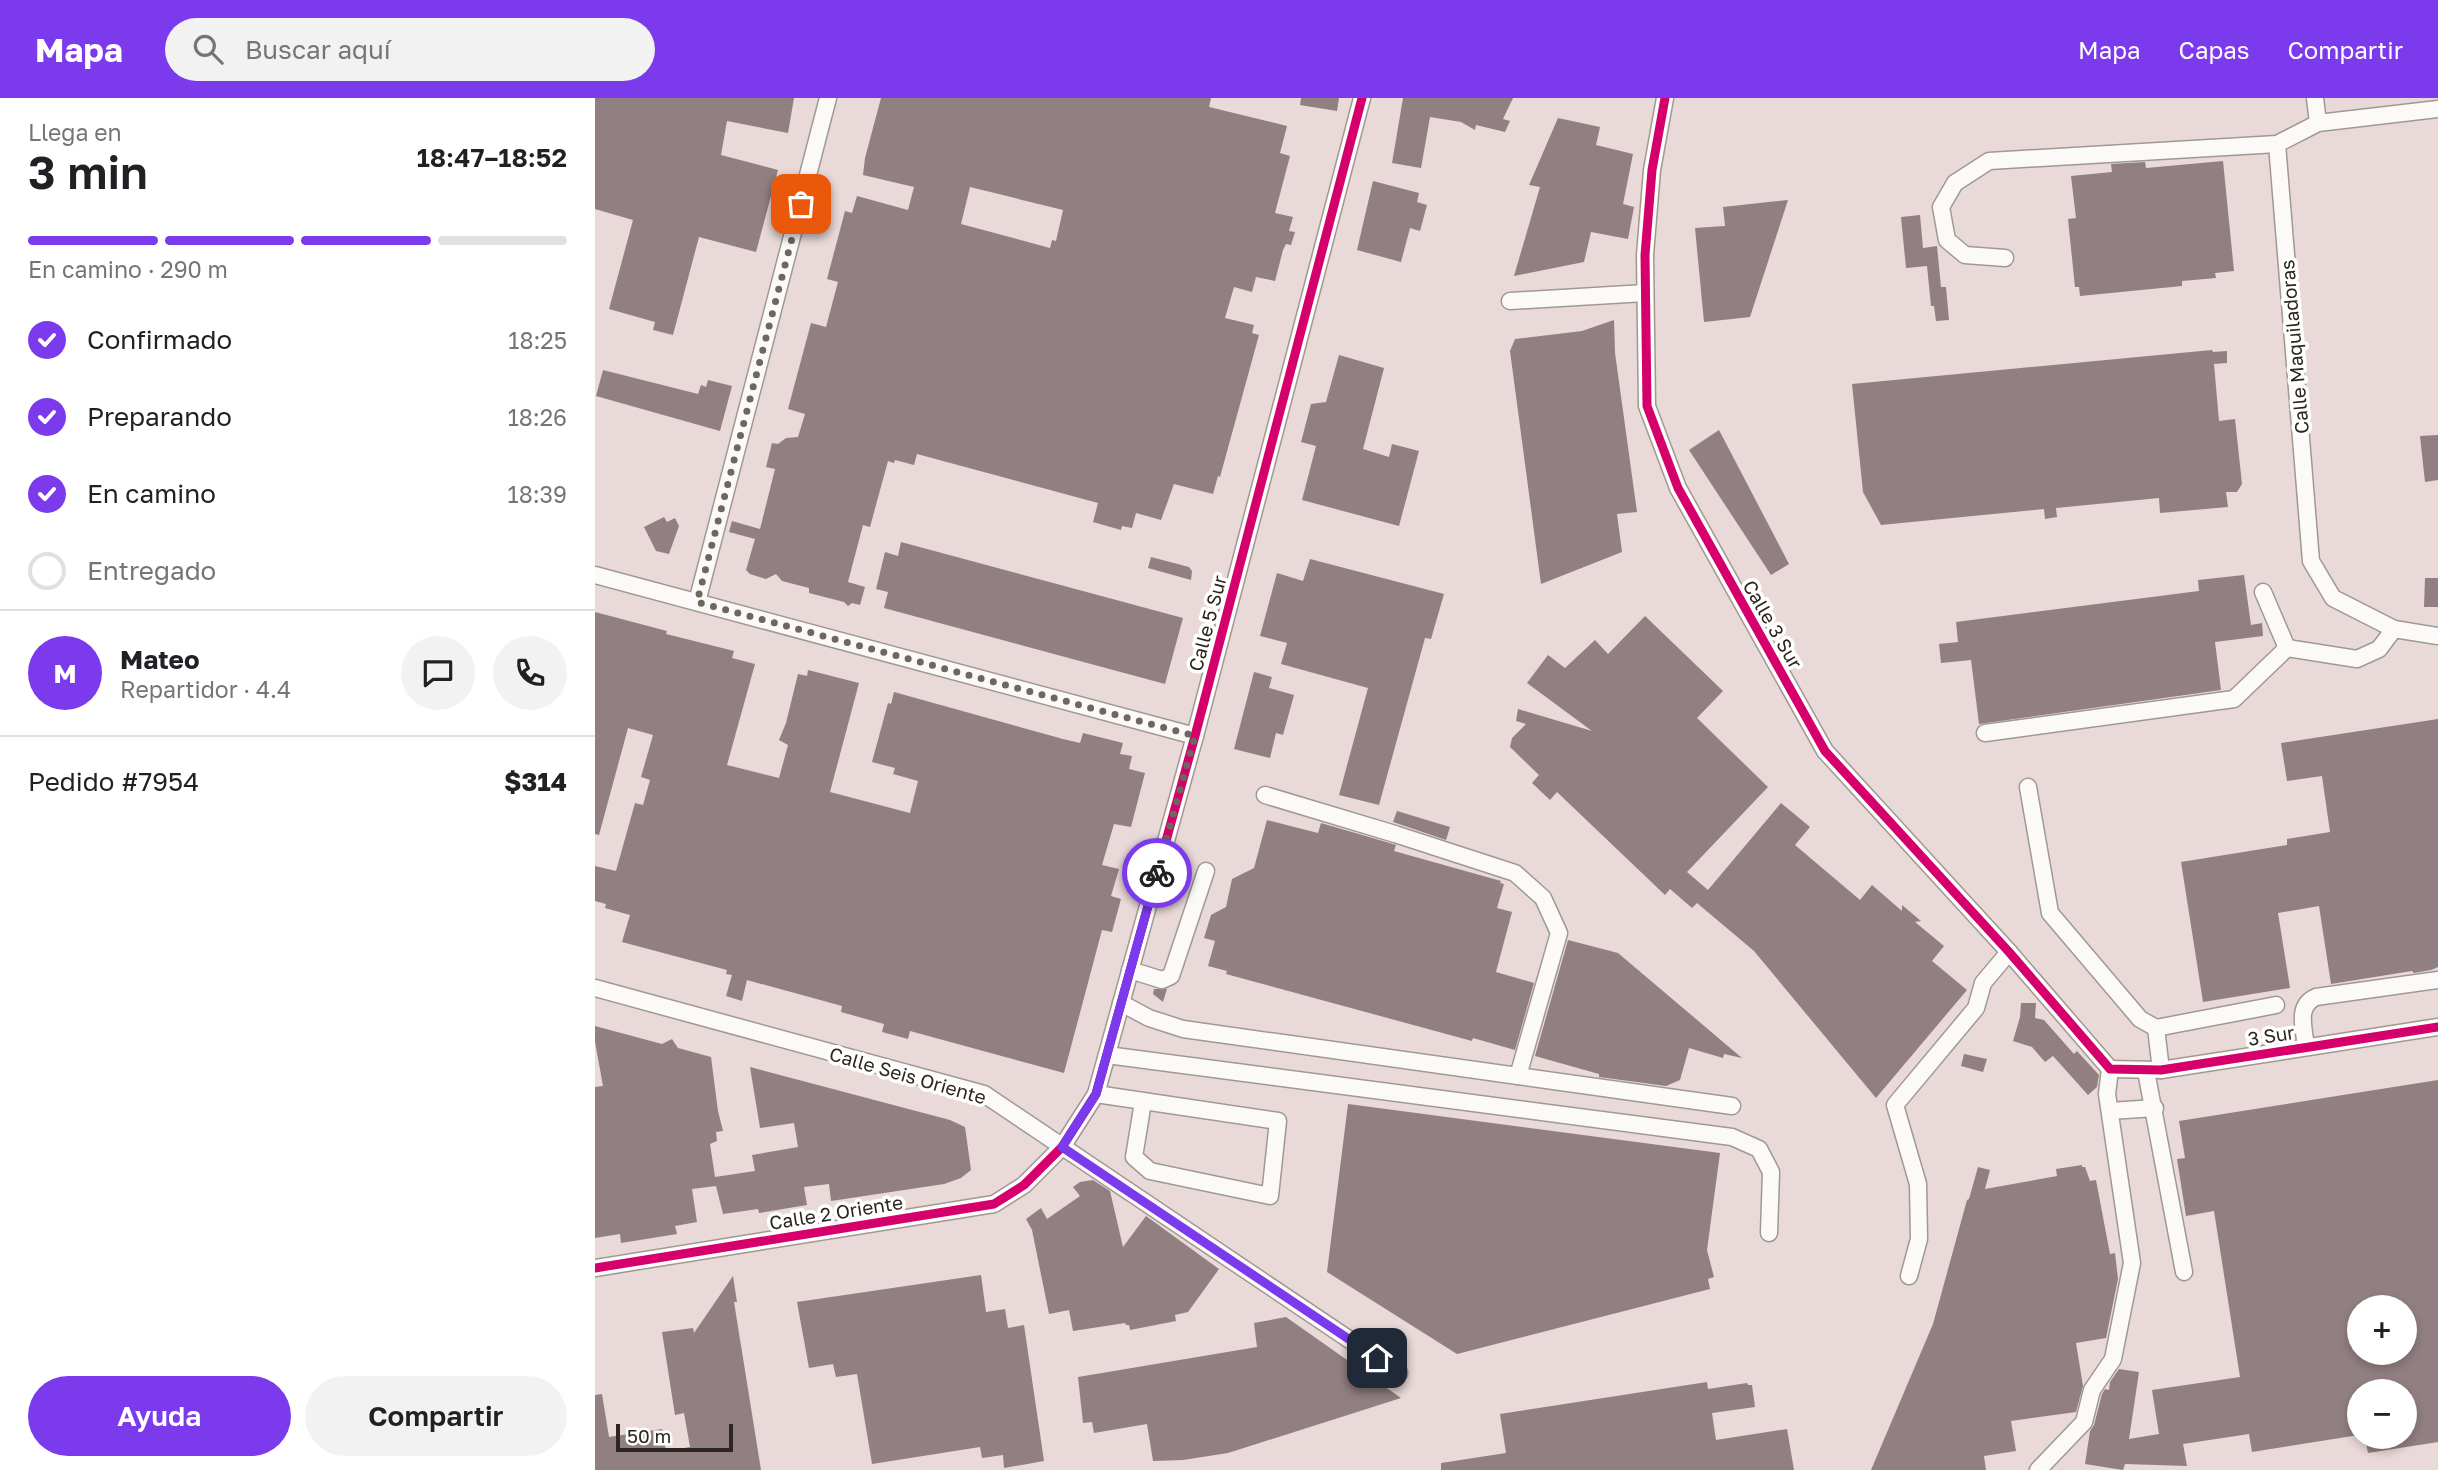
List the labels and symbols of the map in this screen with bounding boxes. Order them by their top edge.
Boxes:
pin [771,174,831,234]
street label: Calle Maquiladoras [2275,259,2313,435]
street label: Calle 5 Sur [1183,572,1231,673]
street label: Calle 3 Sur [1738,576,1808,673]
courier [1122,838,1192,908]
street label: 3 Sur [2246,1020,2297,1050]
street label: Calle Seis Oriente [827,1042,989,1108]
street label: Calle 2 Oriente [768,1190,904,1234]
pin [1347,1328,1407,1388]
scale bar [616,1421,733,1453]

